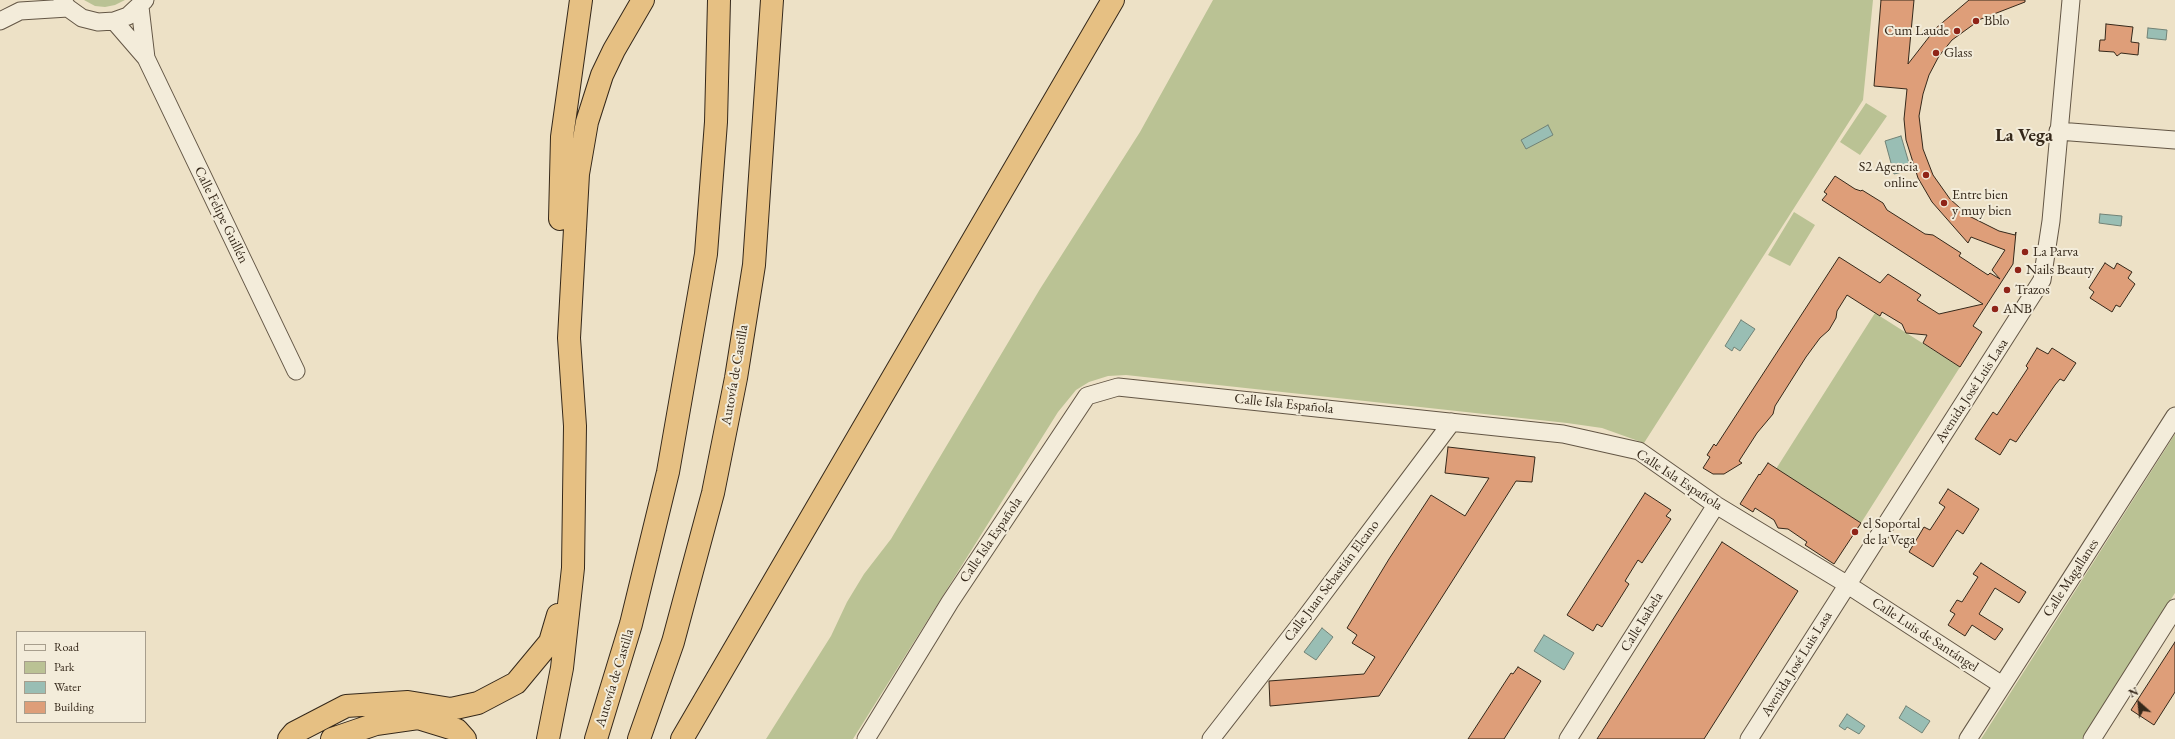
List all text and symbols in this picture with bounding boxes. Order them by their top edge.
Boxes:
place label: Bblo [1984,13,2010,29]
marker: Bblo [1971,16,1981,26]
place label: Cum Laude [1884,23,1949,39]
marker: Cum Laude [1952,26,1962,36]
place label: Glass [1944,45,1972,61]
marker: Glass [1931,48,1941,58]
district label: La Vega [1995,125,2053,147]
place label: S2 Agencia online [1859,159,1918,192]
street label: Calle Felipe Guillén [190,164,252,266]
marker: S2 Agencia online [1921,170,1931,180]
place label: Entre bien y muy bien [1952,187,2012,220]
marker: Entre bien y muy bien [1939,198,1949,208]
place label: La Parva [2033,244,2078,260]
marker: La Parva [2020,247,2030,257]
place label: Nails Beauty [2026,262,2094,278]
marker: Nails Beauty [2013,265,2023,275]
place label: Trazos [2015,282,2050,298]
marker: Trazos [2002,285,2012,295]
place label: ANB [2003,301,2032,317]
marker: ANB [1990,304,2000,314]
street label: Autovía de Castilla [718,323,752,427]
street label: Avenida José Luis Lasa [1932,336,2012,446]
street label: Calle Isla Española [1234,390,1334,418]
street label: Calle Isla Española [1633,446,1725,514]
street label: Calle Isla Española [956,494,1026,586]
place label: el Soportal de la Vega [1863,516,1920,548]
street label: Calle Juan Sebastián Elcano [1281,517,1383,645]
marker: el Soportal de la Vega [1850,527,1860,537]
street label: Calle Magallanes [2040,536,2102,620]
street label: Calle Isabela [1617,589,1667,655]
street label: Calle Luis de Santángel [1868,594,1982,676]
street label: Avenida José Luis Lasa [1758,608,1836,720]
street label: Autovía de Castilla [592,627,638,729]
legend [16,631,146,723]
text: Road [54,639,79,655]
text: Park [54,659,74,675]
text: Water [54,679,81,695]
north arrow [2119,683,2159,723]
text: N [2126,684,2141,701]
text: Building [54,699,94,715]

